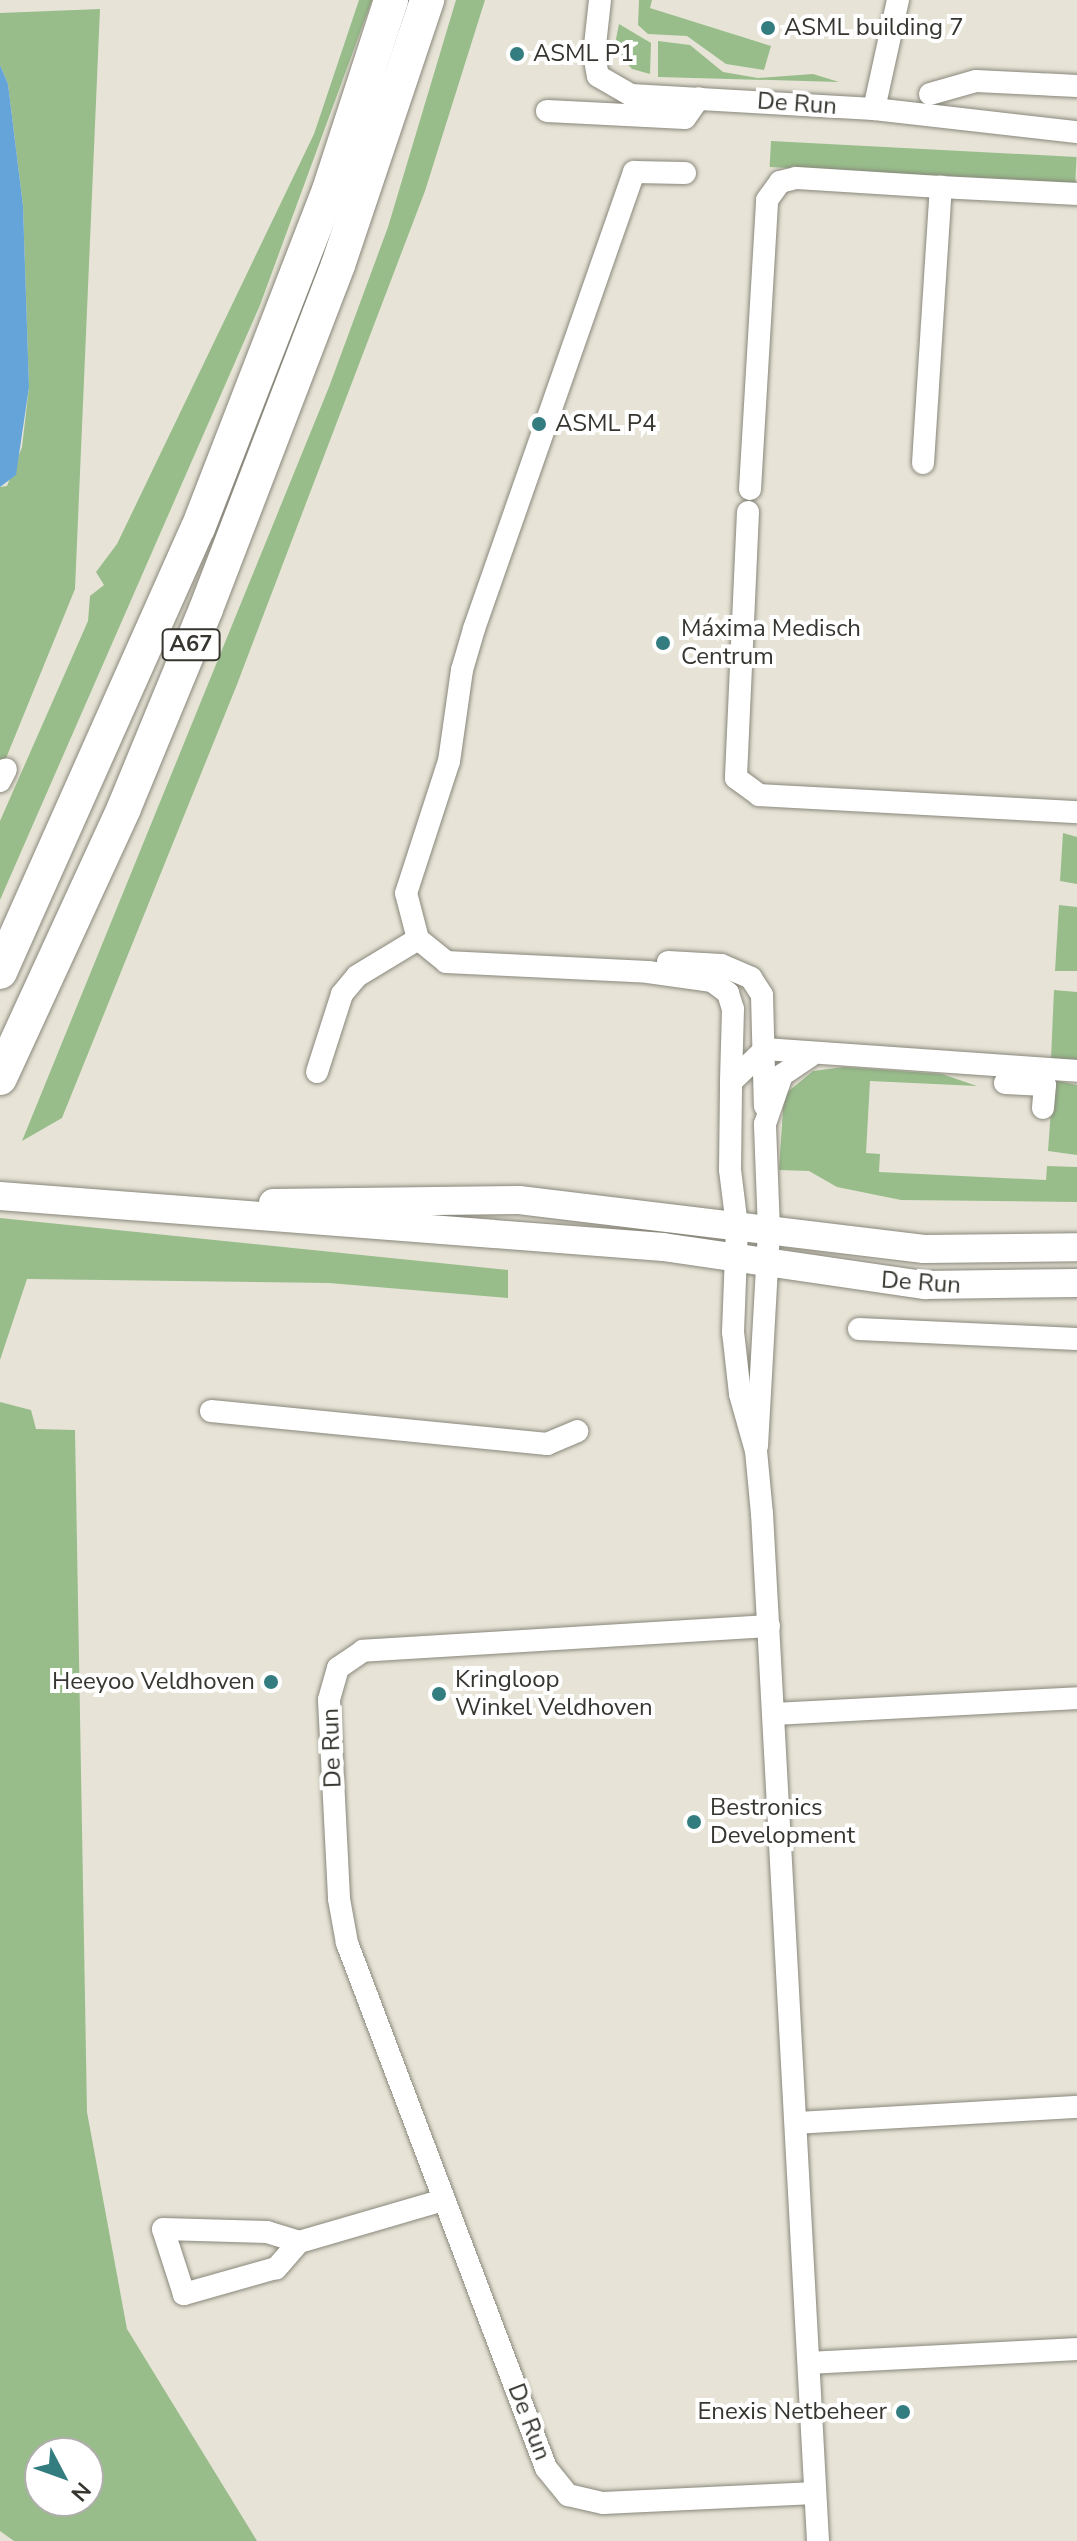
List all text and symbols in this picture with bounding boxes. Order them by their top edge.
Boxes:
place label: ASML building 7 [784,14,964,42]
marker: ASML building 7 [759,19,777,37]
place label: ASML P1 [533,40,634,68]
marker: ASML P1 [508,45,526,63]
street label: De Run [756,87,838,121]
place label: ASML P4 [555,410,656,438]
marker: ASML P4 [530,415,548,433]
place label: Máxima Medisch Centrum [681,615,861,671]
road number: A67 [161,627,221,663]
marker: Máxima Medisch Centrum [652,632,674,654]
street label: De Run [880,1266,962,1300]
place label: Kringloop Winkel Veldhoven [455,1666,653,1722]
place label: Heeyoo Veldhoven [52,1668,255,1696]
marker: Heeyoo Veldhoven [262,1673,280,1691]
marker: Kringloop Winkel Veldhoven [430,1685,448,1703]
street label: De Run [316,1708,348,1788]
place label: Bestronics Development [710,1794,855,1850]
marker: Bestronics Development [685,1813,703,1831]
street label: De Run [501,2380,557,2464]
place label: Enexis Netbeheer [697,2398,887,2426]
marker: Enexis Netbeheer [894,2403,912,2421]
north arrow [24,2437,104,2517]
text: N [64,2475,97,2507]

